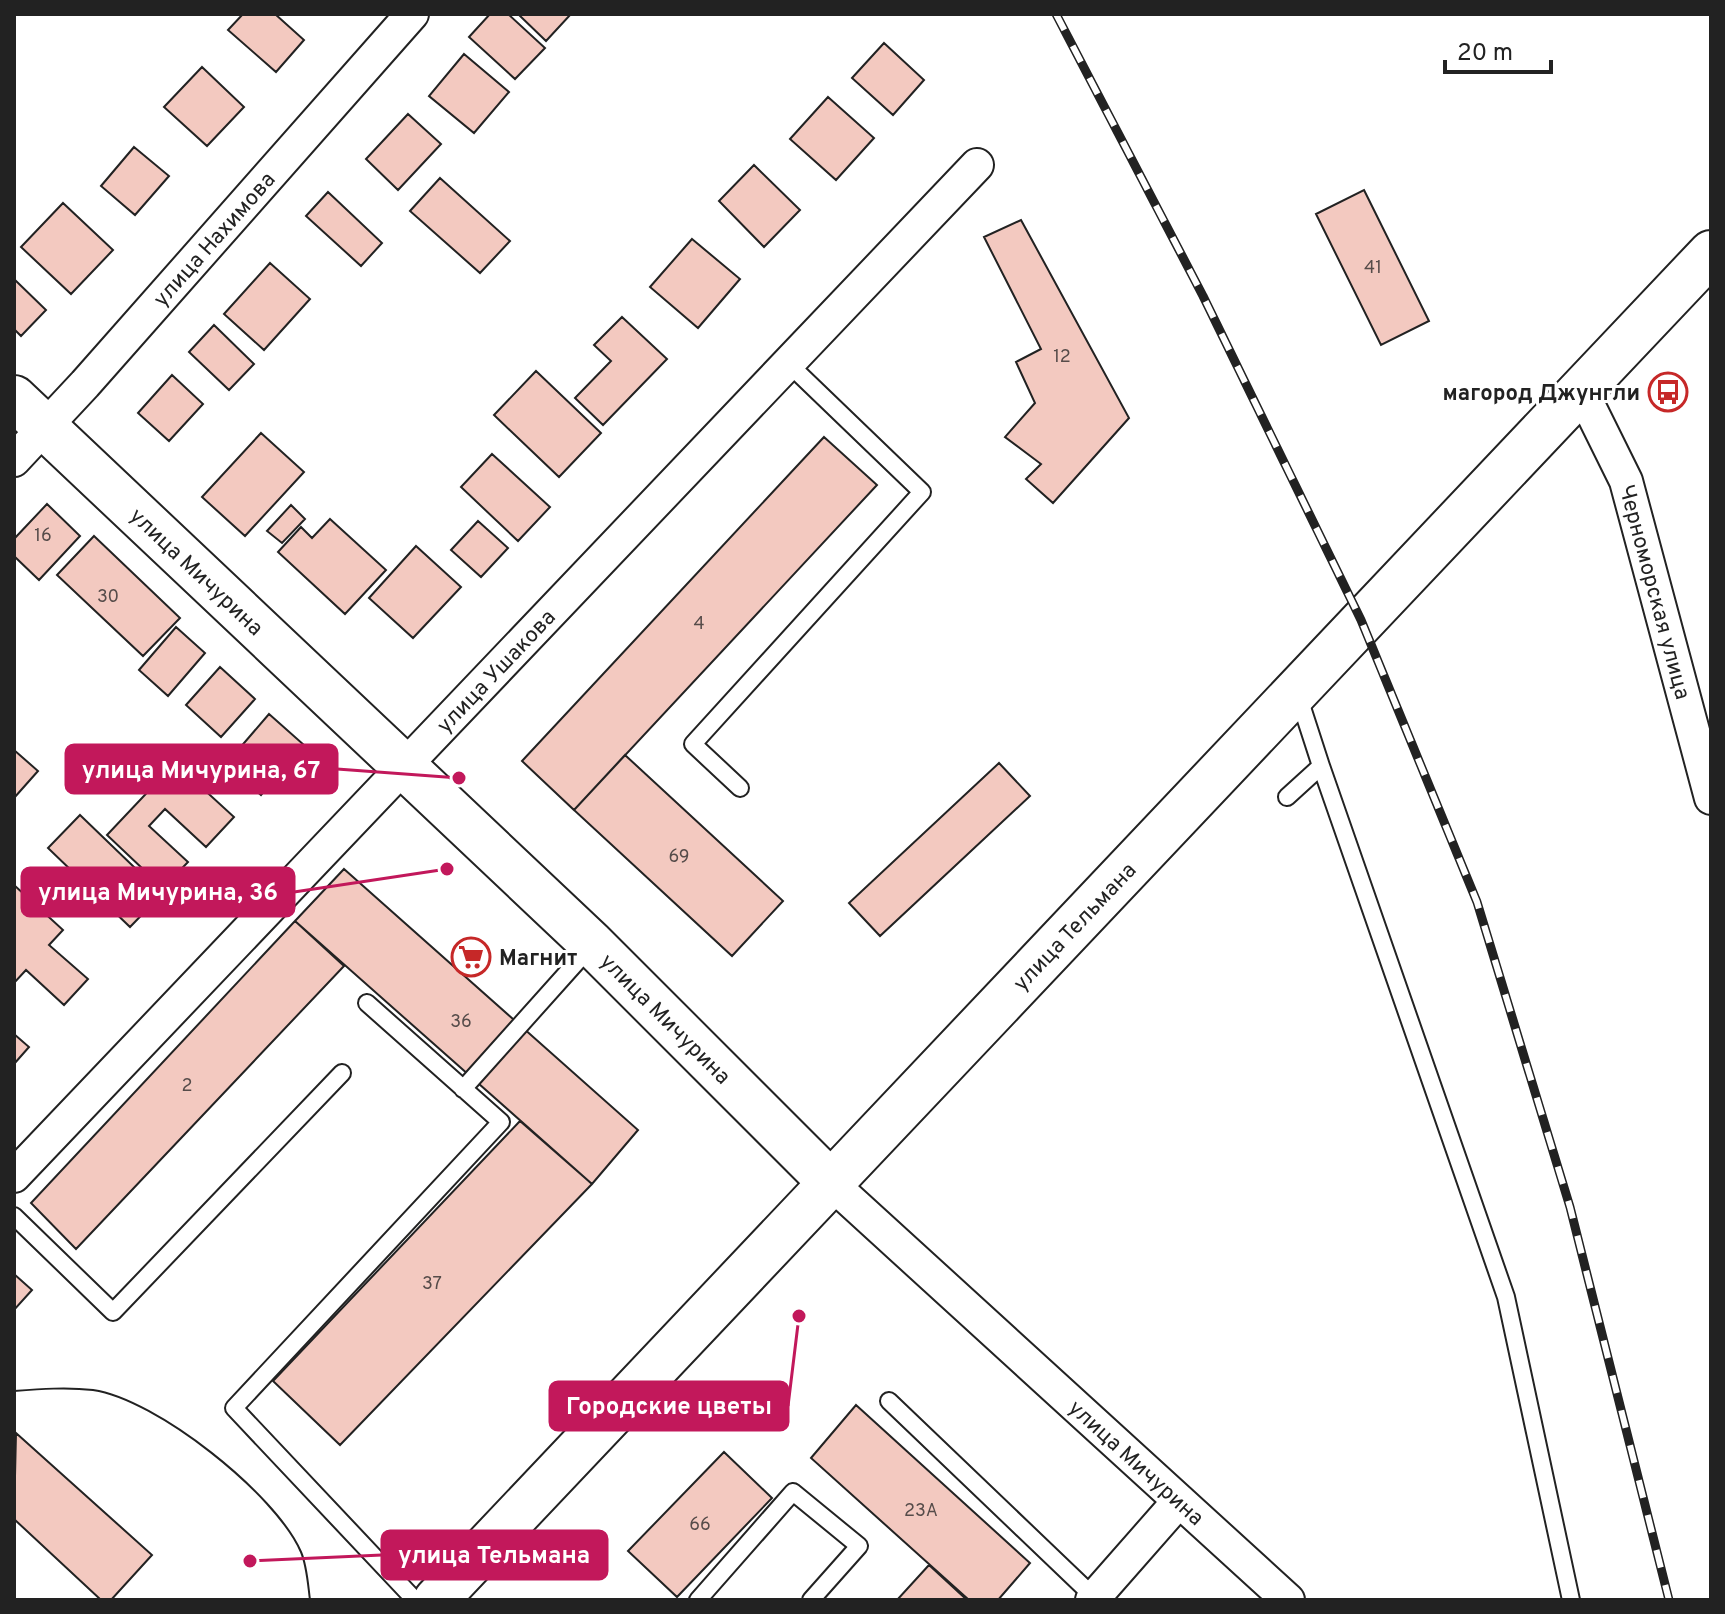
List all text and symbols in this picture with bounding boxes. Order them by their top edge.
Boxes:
scale bar [1445,24,1551,74]
text: 20 m [1457,39,1513,69]
street label: улица Нахимова [149,167,282,313]
house number: 41 [1364,257,1382,280]
house number: 12 [1053,346,1071,369]
bus stop icon: магород Джунгли [1647,371,1689,413]
place label: магород Джунгли [1443,381,1640,408]
street label: Черноморская улица [1612,482,1695,703]
street label: улица Мичурина [123,503,268,642]
house number: 16 [34,525,52,548]
house number: 30 [97,586,119,609]
street label: улица Ушакова [432,605,562,740]
house number: 4 [693,613,705,636]
callout: улица Мичурина, 67 [66,745,337,793]
text: улица Мичурина, 67 [82,757,320,787]
house number: 69 [669,846,689,869]
street label: улица Тельмана [1009,858,1143,998]
callout: улица Мичурина, 36 [22,868,294,916]
text: улица Мичурина, 36 [38,879,278,909]
supermarket icon: Магнит [450,936,492,978]
place label: Магнит [499,946,577,973]
street label: улица Мичурина [593,949,735,1091]
house number: 36 [450,1011,472,1034]
house number: 2 [181,1075,193,1098]
house number: 37 [422,1273,442,1296]
callout: Городские цветы [550,1382,788,1430]
text: Городские цветы [566,1393,772,1423]
street label: улица Мичурина [1062,1395,1209,1533]
house number: 23А [904,1500,938,1523]
house number: 66 [689,1514,711,1537]
callout: улица Тельмана [382,1531,607,1579]
text: улица Тельмана [398,1542,590,1572]

